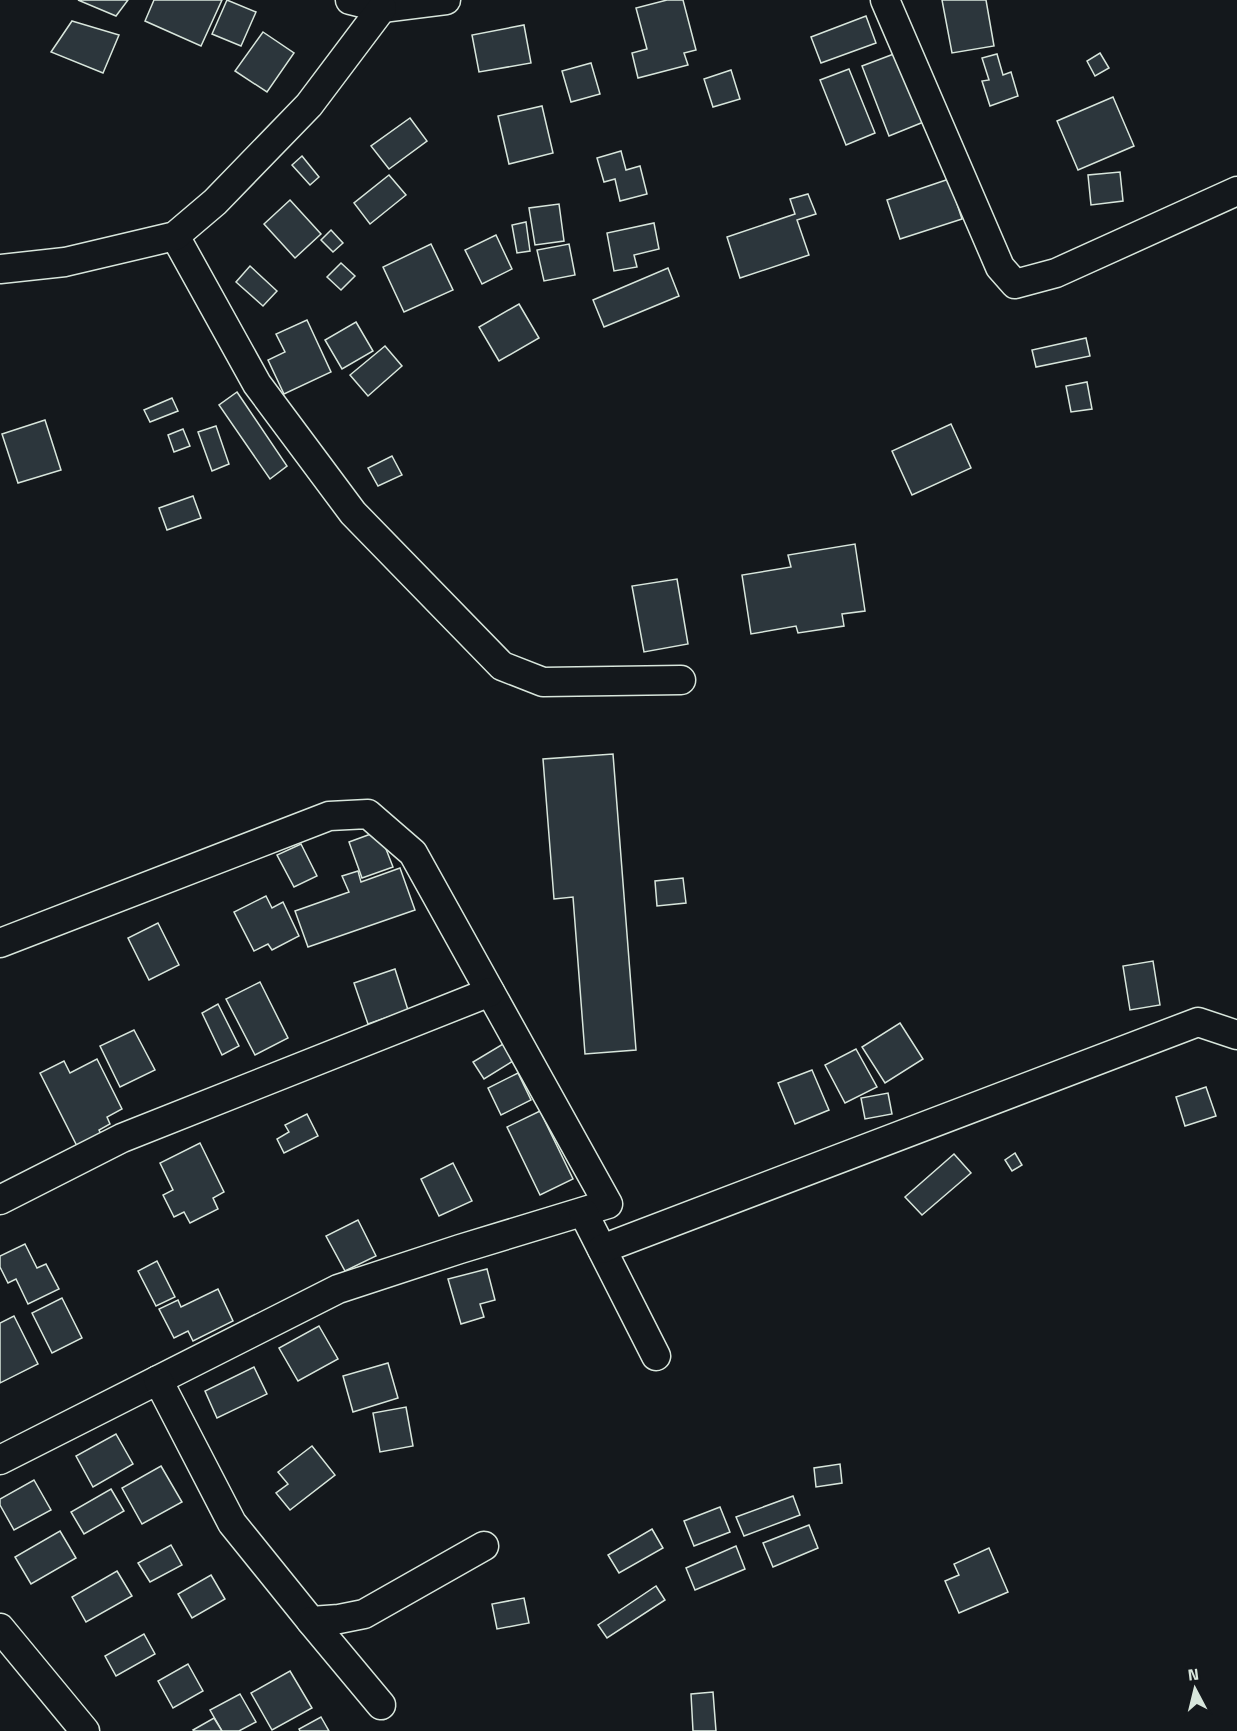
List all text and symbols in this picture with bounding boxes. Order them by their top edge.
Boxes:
north arrow [1165,1659,1225,1719]
text: N [1186,1662,1200,1687]

